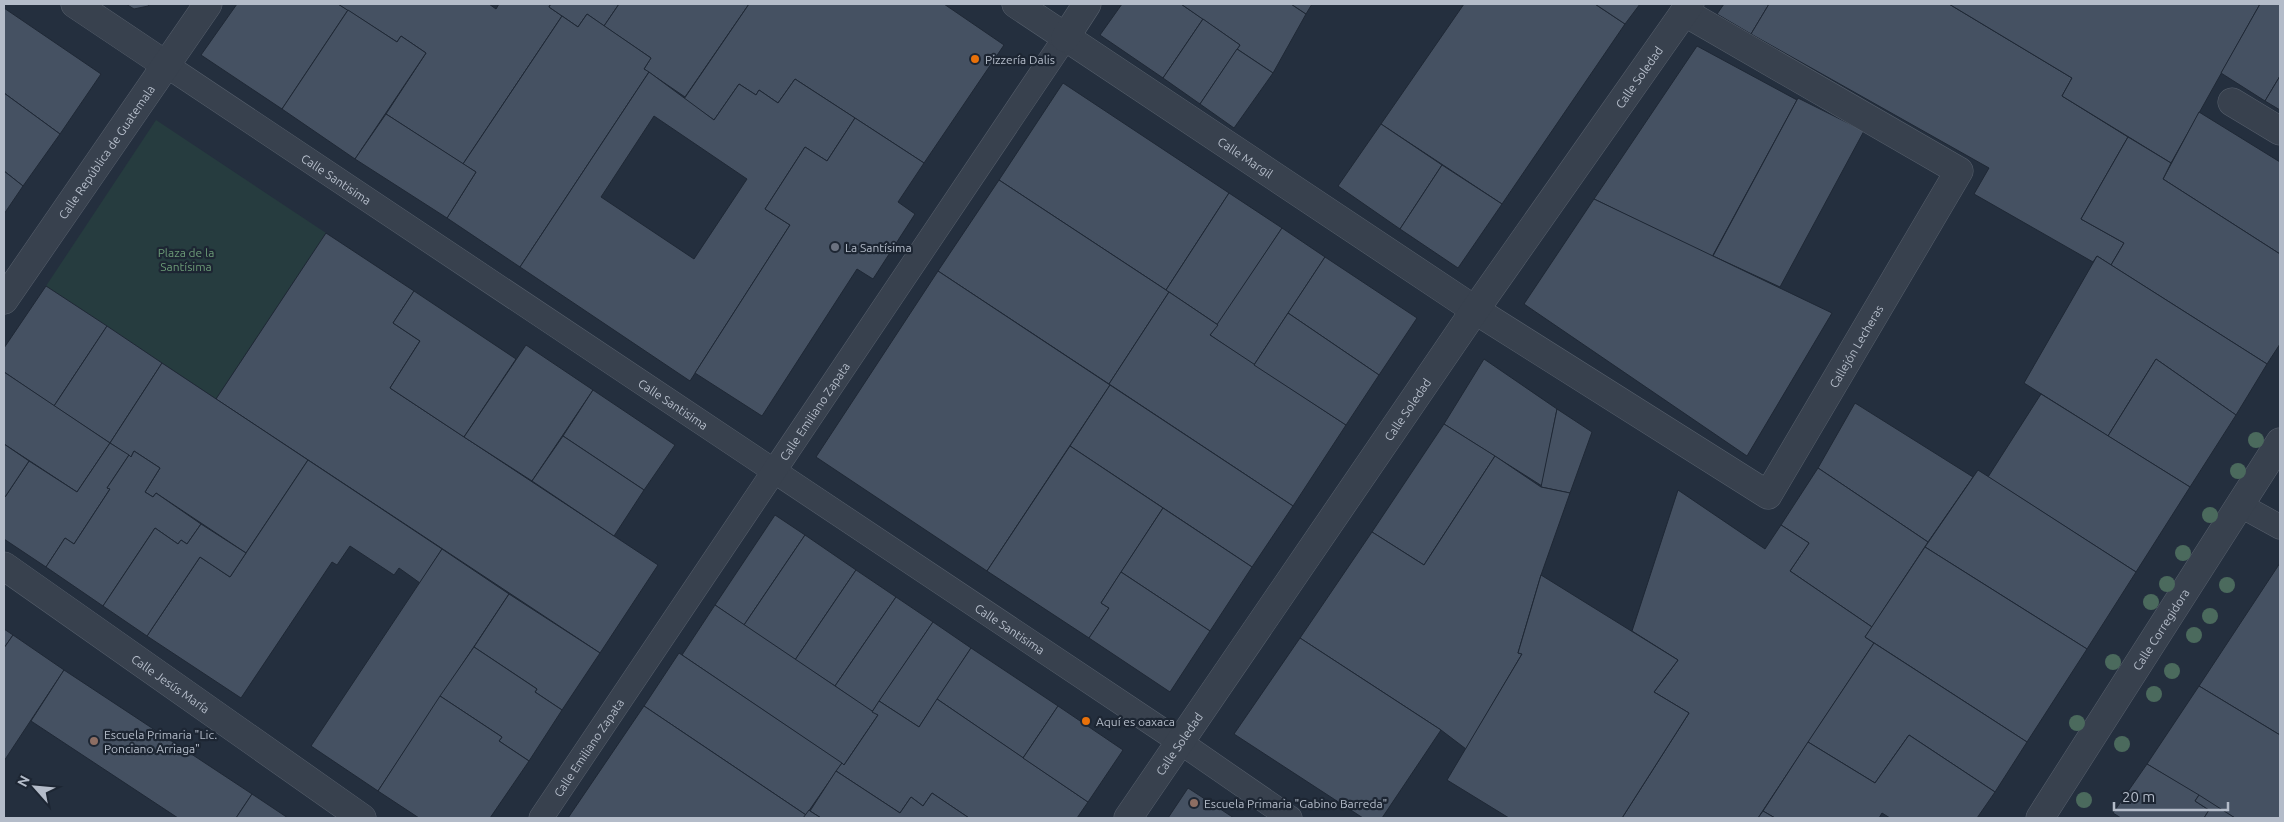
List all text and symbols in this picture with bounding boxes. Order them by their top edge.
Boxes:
street label: Calle Soledad [1613,44,1665,110]
marker: Pizzería Dalis [969,53,981,65]
place label: Pizzería Dalis [985,53,1055,66]
street label: Calle República de Guatemala [56,82,157,221]
street label: Calle Margil [1216,134,1276,180]
street label: Calle Santisima [299,151,374,207]
marker: La Santísima [829,241,841,253]
place label: La Santísima [845,241,912,254]
park label: Plaza de la Santísima [158,246,214,273]
street label: Callejón Lecheras [1826,302,1885,390]
street label: Calle Emiliano Zapata [777,360,852,463]
street label: Calle Santisima [636,376,711,432]
street label: Calle Soledad [1381,376,1433,443]
street label: Calle Corregidora [2130,586,2191,672]
street label: Calle Santisima [973,601,1047,656]
street label: Calle Jesús María [129,652,212,715]
street label: Calle Emiliano Zapata [551,696,626,799]
street label: Calle Soledad [1153,710,1205,777]
marker: Aquí es oaxaca [1080,715,1092,727]
place label: Aquí es oaxaca [1096,715,1175,728]
place label: Escuela Primaria "Lic. Ponciano Arriaga" [104,728,217,755]
marker: Escuela Primaria "Lic. Ponciano Arriaga" [88,735,100,747]
north arrow [10,762,60,812]
text: N [14,773,33,789]
scale bar [2114,780,2228,812]
text: 20 m [2122,788,2155,805]
marker: Escuela Primaria "Gabino Barreda" [1188,797,1200,809]
place label: Escuela Primaria "Gabino Barreda" [1204,797,1387,810]

